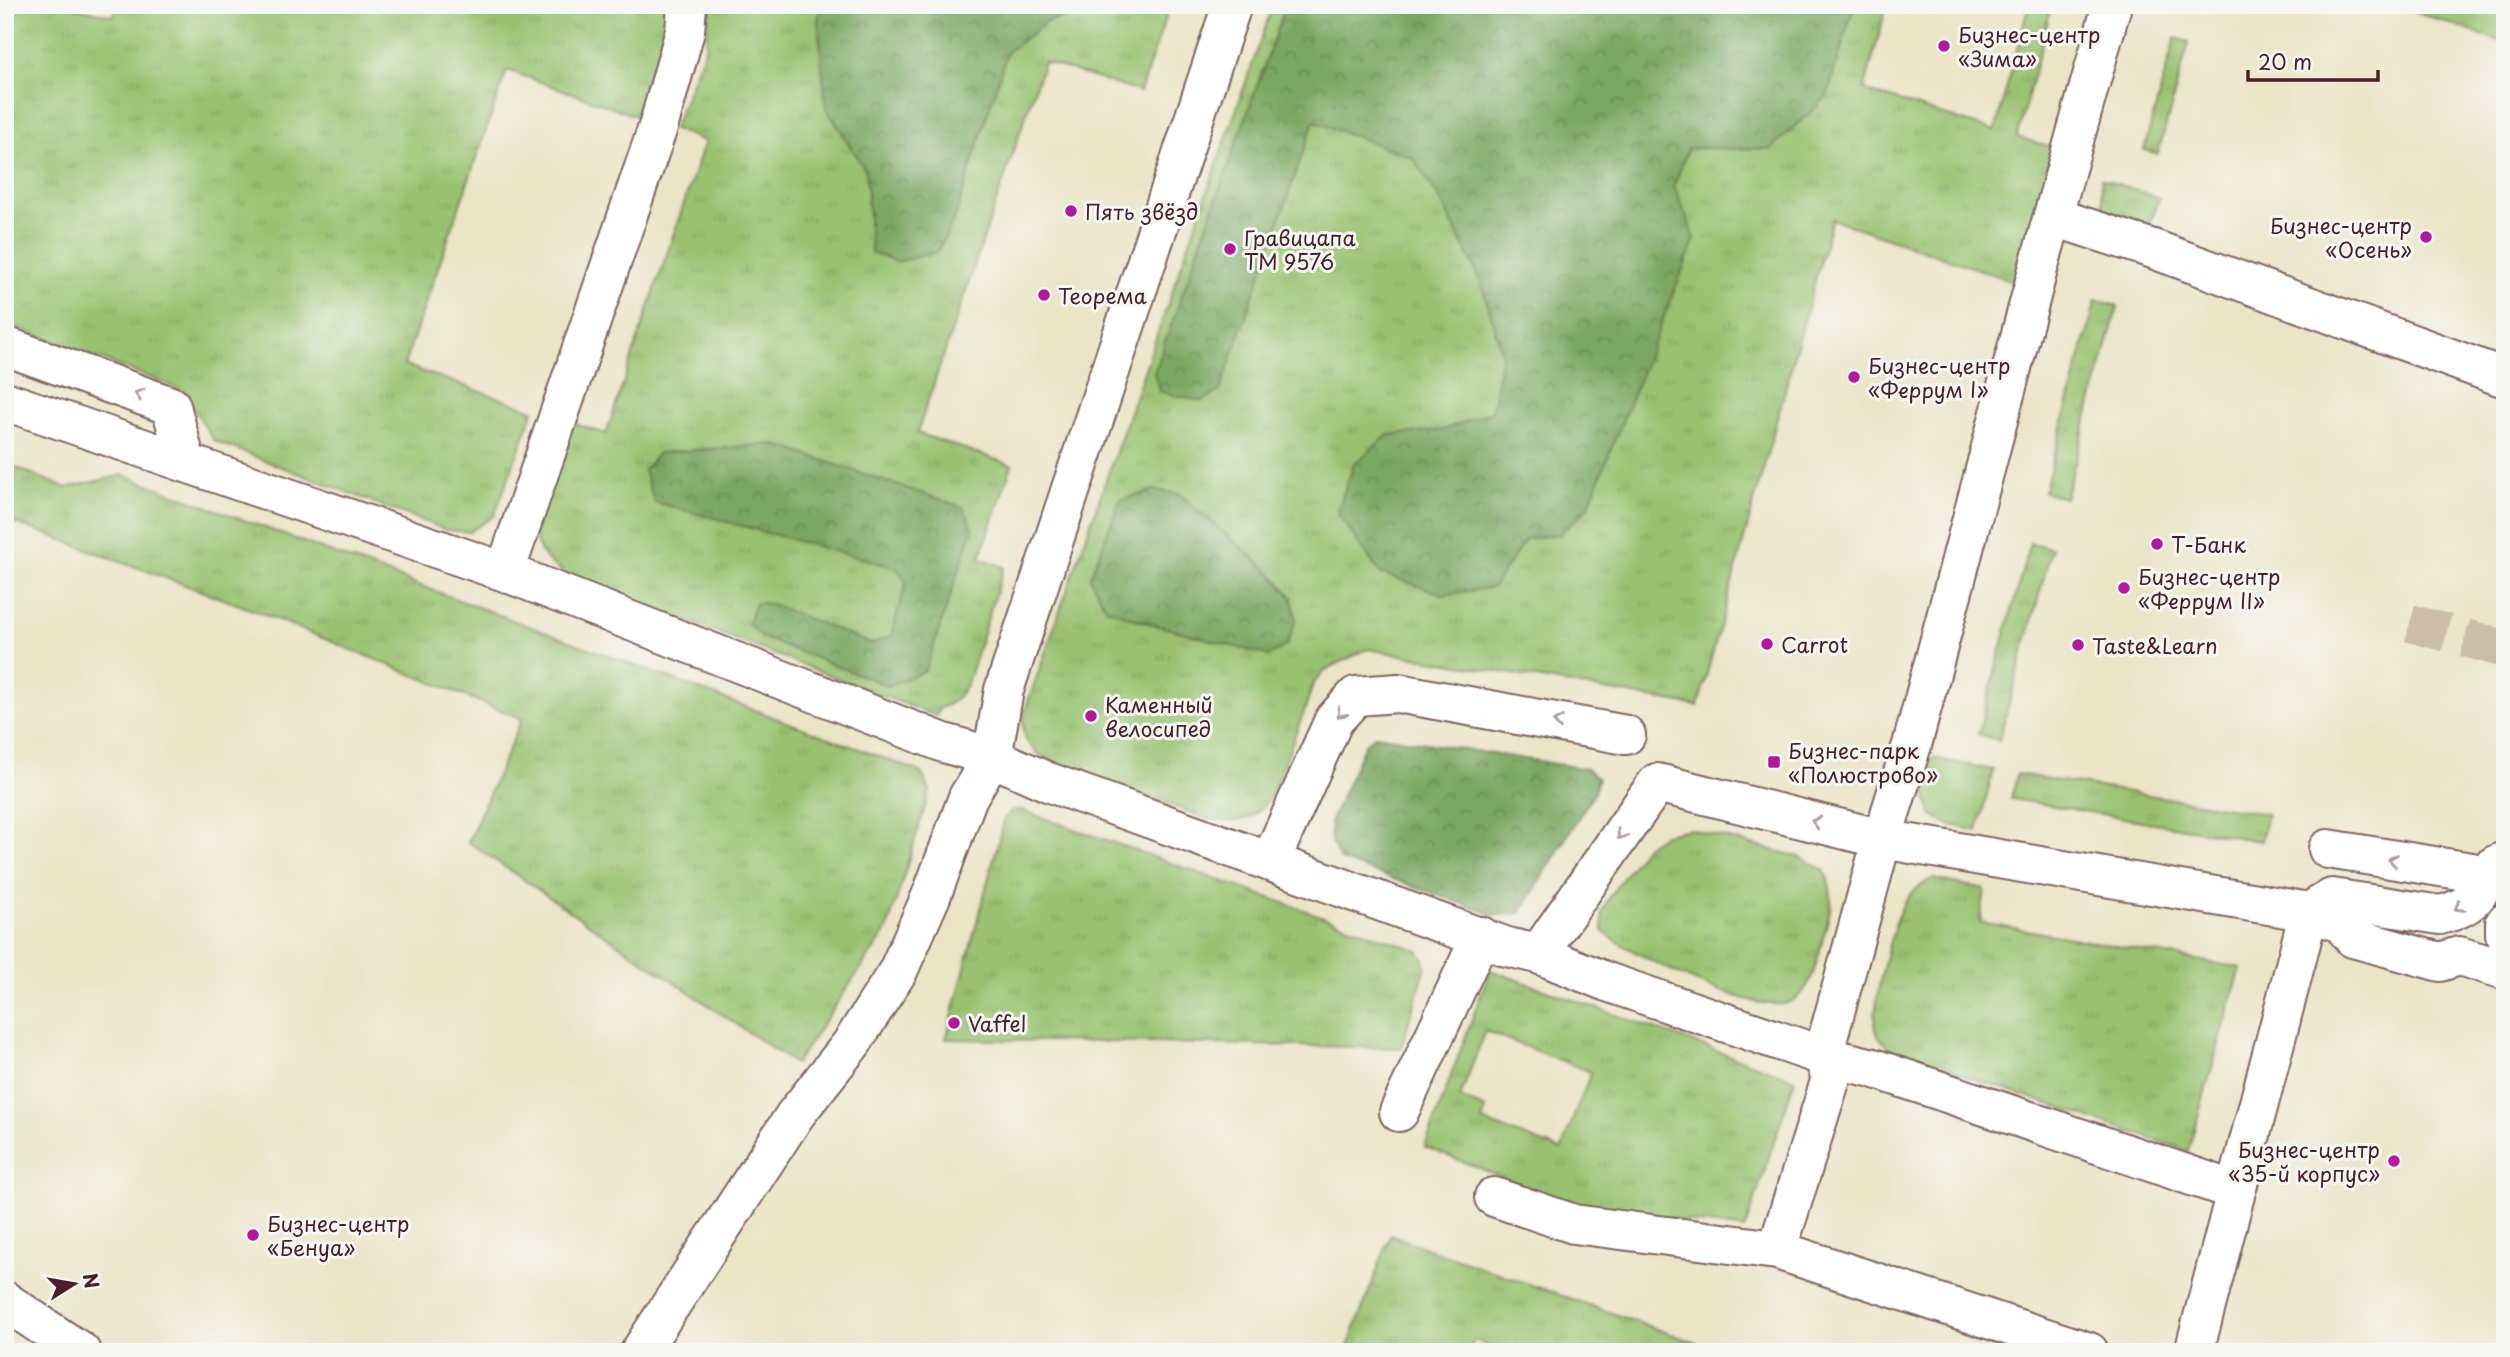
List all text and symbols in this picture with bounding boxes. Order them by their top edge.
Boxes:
place label: Бизнес-центр «Зима» [1958,18,2100,74]
marker: Бизнес-центр «Зима» [1936,38,1952,54]
scale bar [2248,38,2377,82]
text: 20 m [2258,45,2312,77]
place label: Пять звёзд [1085,195,1198,227]
marker: Пять звёзд [1063,203,1079,219]
place label: Бизнес-центр «Осень» [2270,209,2412,265]
place label: Гравицапа ТМ 9576 [1244,221,1357,277]
marker: Бизнес-центр «Осень» [2418,229,2434,245]
marker: Гравицапа ТМ 9576 [1222,241,1238,257]
place label: Теорема [1058,279,1147,311]
marker: Теорема [1036,287,1052,303]
place label: Бизнес-центр «Феррум I» [1868,349,2010,405]
marker: Бизнес-центр «Феррум I» [1846,369,1862,385]
one-way arrow [134,388,146,402]
place label: Т-Банк [2171,528,2246,560]
marker: Т-Банк [2149,536,2165,552]
place label: Бизнес-центр «Феррум II» [2138,560,2280,616]
marker: Бизнес-центр «Феррум II» [2116,580,2132,596]
place label: Carrot [1781,628,1848,660]
place label: Taste&Learn [2092,629,2218,661]
marker: Carrot [1759,636,1775,652]
marker: Taste&Learn [2070,637,2086,653]
place label: Каменный велосипед [1105,688,1213,744]
one-way arrow [1337,705,1349,718]
marker: Каменный велосипед [1083,708,1099,724]
one-way arrow [1553,716,1565,731]
place label: Бизнес-парк «Полюстрово» [1788,734,1938,790]
marker: Бизнес-парк «Полюстрово» [1766,754,1782,770]
one-way arrow [1810,816,1822,830]
one-way arrow [1617,827,1629,840]
one-way arrow [2387,853,2399,868]
one-way arrow [2453,898,2466,911]
place label: Vaffel [968,1007,1026,1039]
marker: Vaffel [946,1015,962,1031]
place label: Бизнес-центр «35-й корпус» [2228,1133,2380,1189]
marker: Бизнес-центр «35-й корпус» [2386,1153,2402,1169]
place label: Бизнес-центр «Бенуа» [267,1207,409,1263]
marker: Бизнес-центр «Бенуа» [245,1227,261,1243]
north arrow [38,1248,108,1318]
text: N [76,1271,107,1291]

